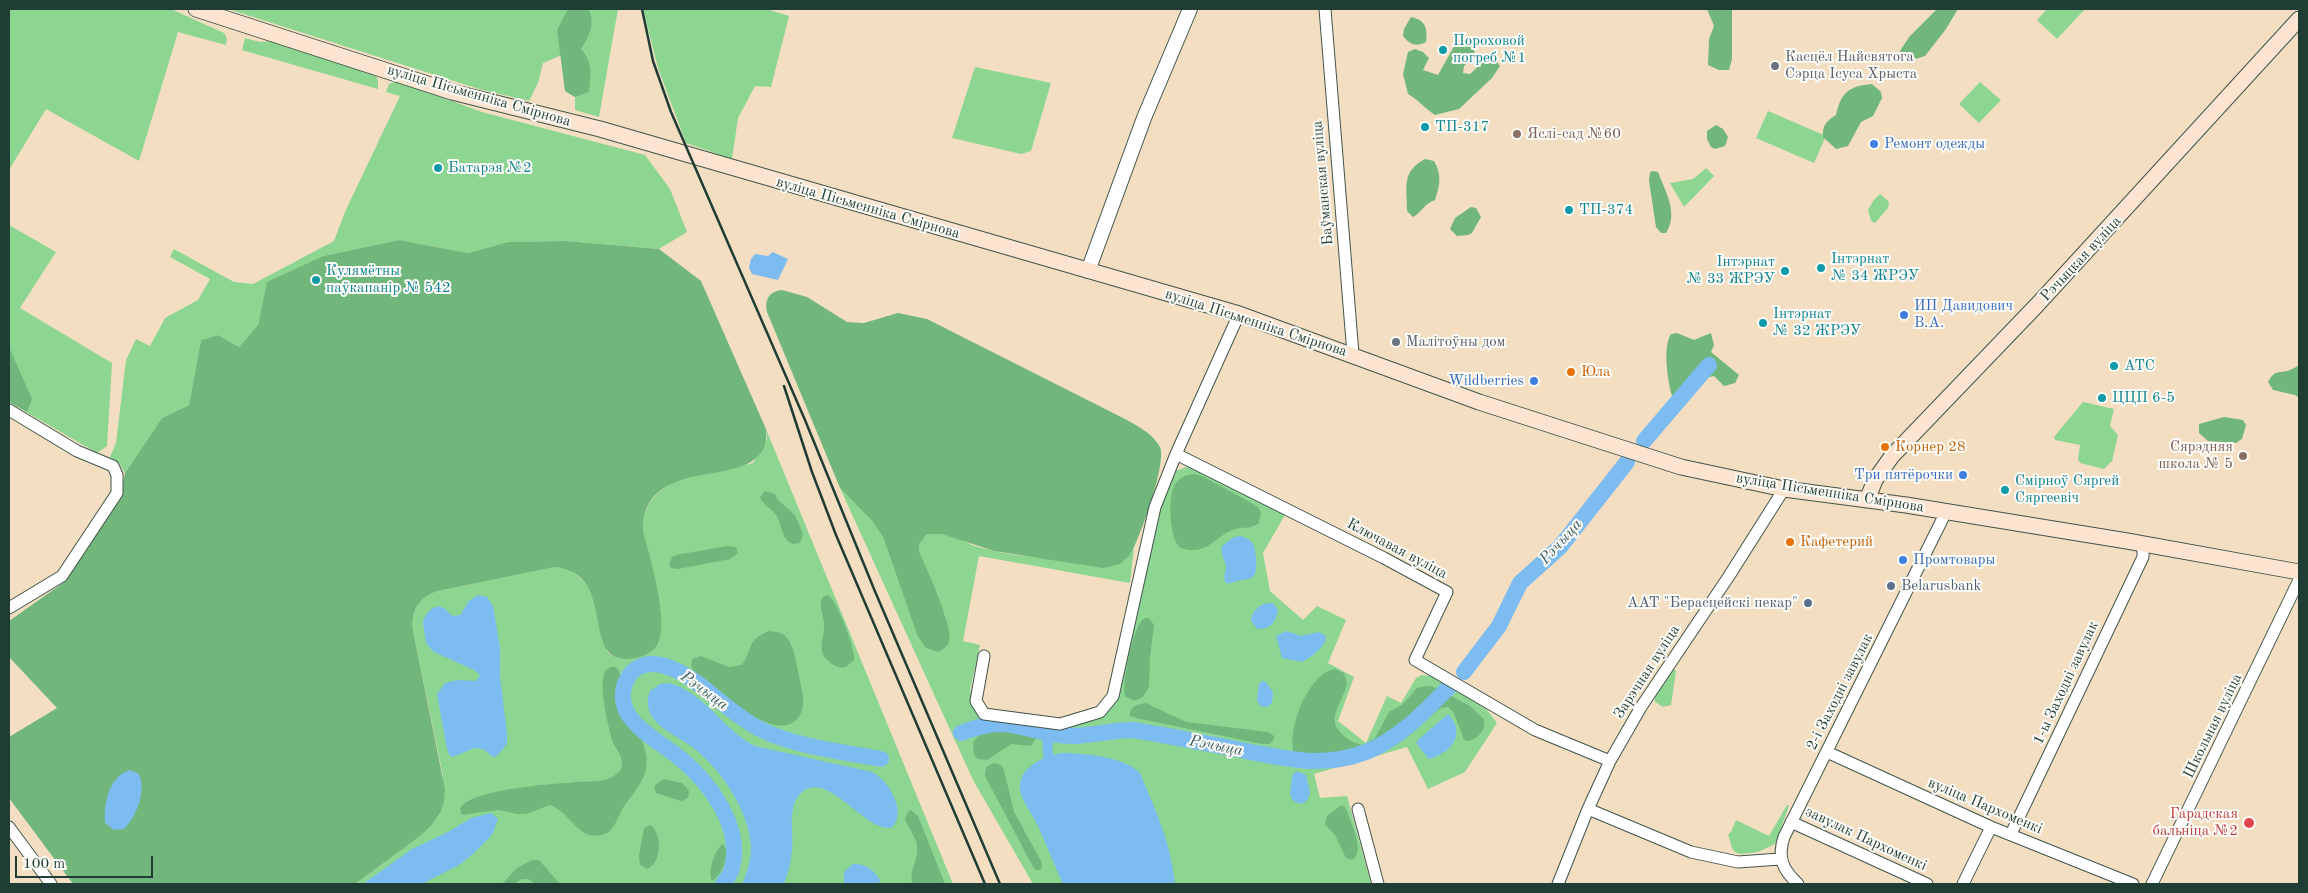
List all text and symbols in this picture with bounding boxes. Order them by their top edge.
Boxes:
place label: Пороховой погреб №1 [1453,32,1526,67]
marker: Пороховой погреб №1 [1437,44,1449,56]
place label: Касцёл Найсвятога Сэрца Ісуса Хрыста [1785,48,1917,83]
marker: Касцёл Найсвятога Сэрца Ісуса Хрыста [1769,60,1781,72]
street label: вуліца Пісьменніка Смірнова [385,61,573,131]
place label: ТП-317 [1435,118,1489,136]
street label: Баўманская вуліца [1309,120,1337,246]
marker: ТП-317 [1419,121,1431,133]
place label: Яслі-сад №60 [1527,125,1621,143]
marker: Яслі-сад №60 [1511,128,1523,140]
place label: Ремонт одежды [1884,135,1985,153]
marker: Ремонт одежды [1868,138,1880,150]
place label: Батарэя №2 [448,159,532,177]
marker: Батарэя №2 [432,162,444,174]
street label: вуліца Пісьменніка Смірнова [774,173,962,243]
place label: ТП-374 [1579,201,1633,219]
marker: ТП-374 [1563,204,1575,216]
street label: Рэчыцкая вуліца [2037,213,2125,305]
place label: Інтэрнат № 34 ЖРЭУ [1831,250,1919,285]
place label: Інтэрнат № 33 ЖРЭУ [1687,253,1775,288]
place label: Кулямётны паўкапанір № 542 [326,262,451,297]
marker: Інтэрнат № 34 ЖРЭУ [1815,262,1827,274]
marker: Інтэрнат № 33 ЖРЭУ [1779,265,1791,277]
marker: Кулямётны паўкапанір № 542 [310,274,322,286]
street label: вуліца Пісьменніка Смірнова [1163,285,1349,361]
place label: ИП Давидович В.А. [1914,297,2013,332]
place label: Інтэрнат № 32 ЖРЭУ [1773,305,1861,340]
marker: ИП Давидович В.А. [1898,309,1910,321]
marker: Інтэрнат № 32 ЖРЭУ [1757,317,1769,329]
place label: Малітоўны дом [1406,333,1505,351]
marker: Малітоўны дом [1390,336,1402,348]
place label: АТС [2124,357,2155,375]
marker: АТС [2108,360,2120,372]
place label: Юла [1581,363,1610,381]
marker: Юла [1565,366,1577,378]
place label: Wildberries [1448,372,1524,390]
marker: Wildberries [1528,375,1540,387]
place label: ЦЦП 6-5 [2112,389,2175,407]
marker: ЦЦП 6-5 [2096,392,2108,404]
place label: Корнер 28 [1895,438,1966,456]
place label: Сярэдняя школа № 5 [2159,438,2233,473]
marker: Корнер 28 [1879,441,1891,453]
marker: Сярэдняя школа № 5 [2237,450,2249,462]
place label: Три пятёрочки [1854,466,1953,484]
street label: вуліца Пісьменніка Смірнова [1735,469,1925,517]
marker: Три пятёрочки [1957,469,1969,481]
place label: Смірноў Сяргей Сяргеевіч [2015,472,2119,507]
marker: Смірноў Сяргей Сяргеевіч [1999,484,2011,496]
street label: Ключавая вуліца [1344,515,1450,583]
water label: Рэчыца [1536,515,1586,569]
place label: Кафетерий [1800,533,1873,551]
marker: Кафетерий [1784,536,1796,548]
place label: Промтовары [1913,551,1995,569]
marker: Промтовары [1897,554,1909,566]
place label: Belarusbank [1901,577,1981,595]
marker: Belarusbank [1885,580,1897,592]
place label: ААТ "Берасцейскі пекар" [1627,594,1798,612]
marker: ААТ "Берасцейскі пекар" [1802,597,1814,609]
street label: 1-ы Заходні завулак [2030,618,2102,748]
street label: Зарэчная вуліца [1610,622,1684,722]
street label: 2-і Заходні завулак [1803,631,1877,753]
water label: Рэчыца [676,667,732,715]
street label: Школьная вуліца [2180,671,2246,781]
water label: Рэчыца [1187,731,1245,761]
street label: вуліца Пархоменкі [1925,774,2045,838]
street label: завулак Пархоменкі [1802,803,1930,875]
place label: Гарадская бальніца №2 [2153,805,2238,840]
marker: Гарадская бальніца №2 [2242,816,2256,830]
scale bar [18,846,155,878]
text: 100 m [23,857,65,872]

